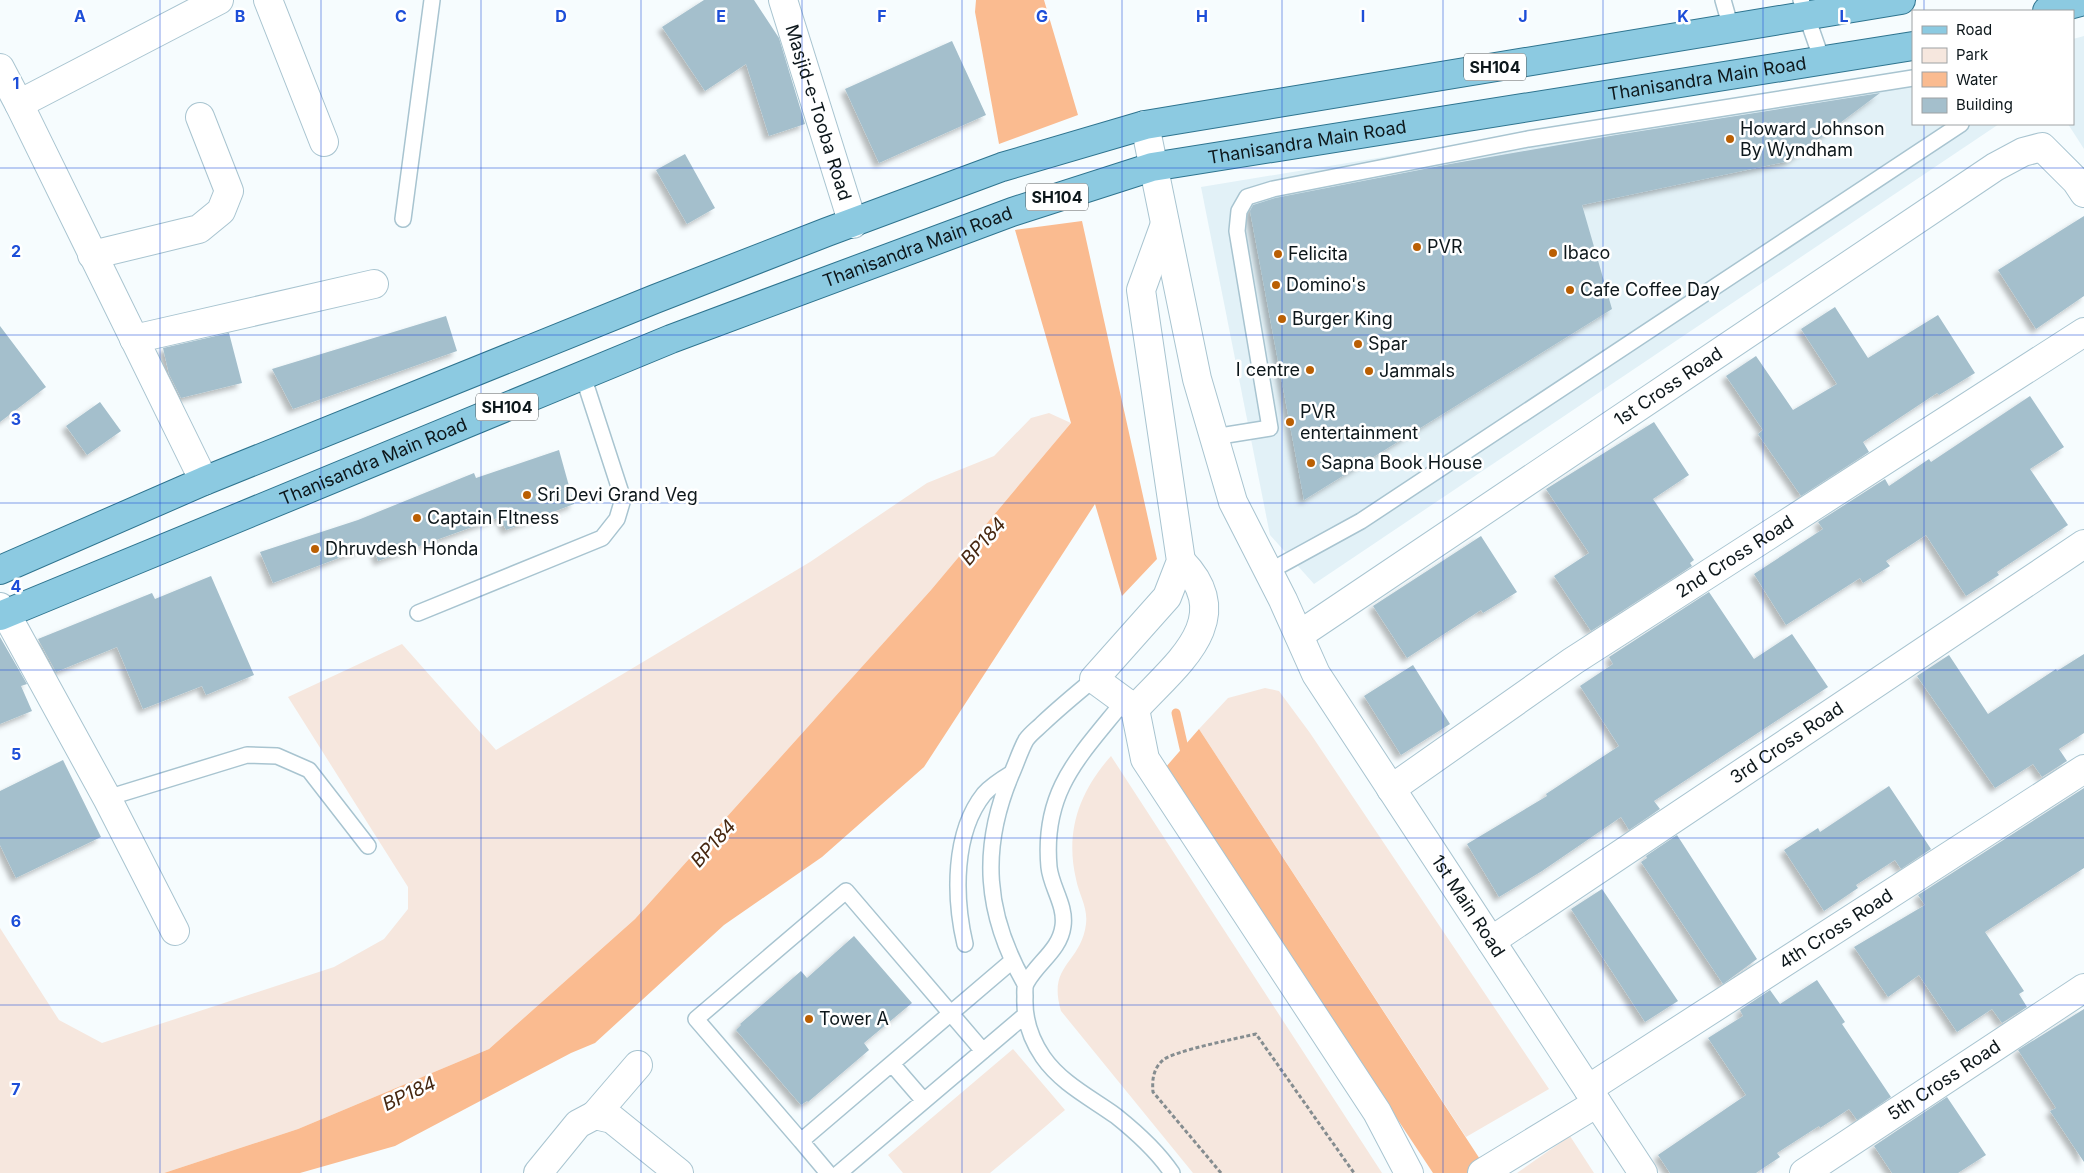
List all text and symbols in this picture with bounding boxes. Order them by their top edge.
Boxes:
text: A [74,6,86,26]
text: B [235,6,245,26]
text: C [395,6,407,26]
text: D [555,6,567,26]
text: E [716,6,726,26]
text: F [877,6,887,26]
text: G [1036,6,1048,26]
text: H [1196,6,1208,26]
text: I [1361,6,1365,26]
text: J [1518,6,1528,26]
text: K [1677,6,1689,26]
text: L [1839,6,1849,26]
legend [1912,10,2074,125]
text: Road [1956,20,1992,39]
street label: Masjid-e-Tooba Road [781,22,856,203]
text: Park [1956,45,1989,64]
street label: Thanisandra Main Road [1606,52,1808,104]
road number: SH104 [1464,54,1526,80]
text: Water [1956,70,1998,89]
text: 1 [13,73,19,93]
text: Building [1956,95,2013,114]
street label: Thanisandra Main Road [1206,116,1408,168]
place label: Howard Johnson By Wyndham [1740,118,1885,160]
marker: Howard Johnson By Wyndham [1724,133,1736,145]
road number: SH104 [1026,183,1088,210]
street label: Thanisandra Main Road [820,202,1015,292]
place label: PVR [1427,236,1463,257]
text: 2 [11,241,21,261]
marker: PVR [1411,241,1423,253]
place label: Ibaco [1563,242,1610,263]
place label: Felicita [1288,243,1348,264]
marker: Ibaco [1547,247,1559,259]
marker: Felicita [1272,248,1284,260]
place label: Domino's [1286,274,1366,295]
marker: Domino's [1270,279,1282,291]
place label: Cafe Coffee Day [1580,279,1720,300]
marker: Cafe Coffee Day [1564,284,1576,296]
place label: Burger King [1292,308,1393,329]
marker: Burger King [1276,313,1288,325]
place label: Spar [1368,333,1408,354]
marker: Spar [1352,338,1364,350]
street label: 1st Cross Road [1610,342,1726,430]
place label: I centre [1236,359,1300,380]
place label: Jammals [1379,360,1455,381]
marker: I centre [1304,364,1316,376]
marker: Jammals [1363,365,1375,377]
road number: SH104 [476,394,538,421]
place label: PVR entertainment [1300,401,1418,443]
text: 3 [11,409,21,429]
street label: Thanisandra Main Road [277,413,470,509]
marker: PVR entertainment [1284,416,1296,428]
place label: Sapna Book House [1321,452,1483,473]
marker: Sapna Book House [1305,457,1317,469]
place label: Sri Devi Grand Veg [537,484,698,505]
marker: Sri Devi Grand Veg [521,489,533,501]
place label: Captain FItness [427,507,559,528]
street label: 2nd Cross Road [1672,511,1797,602]
marker: Captain FItness [411,512,423,524]
water label: BP184 [956,513,1011,570]
place label: Dhruvdesh Honda [325,538,478,559]
marker: Dhruvdesh Honda [309,543,321,555]
text: 4 [11,576,22,596]
street label: 3rd Cross Road [1726,697,1847,788]
text: 5 [11,744,21,764]
water label: BP184 [686,815,741,872]
street label: 1st Main Road [1428,851,1510,961]
street label: 4th Cross Road [1775,884,1896,973]
text: 6 [11,911,21,931]
place label: Tower A [819,1008,889,1029]
marker: Tower A [803,1013,815,1025]
street label: 5th Cross Road [1884,1035,2004,1125]
water label: BP184 [379,1071,440,1116]
text: 7 [11,1079,21,1099]

